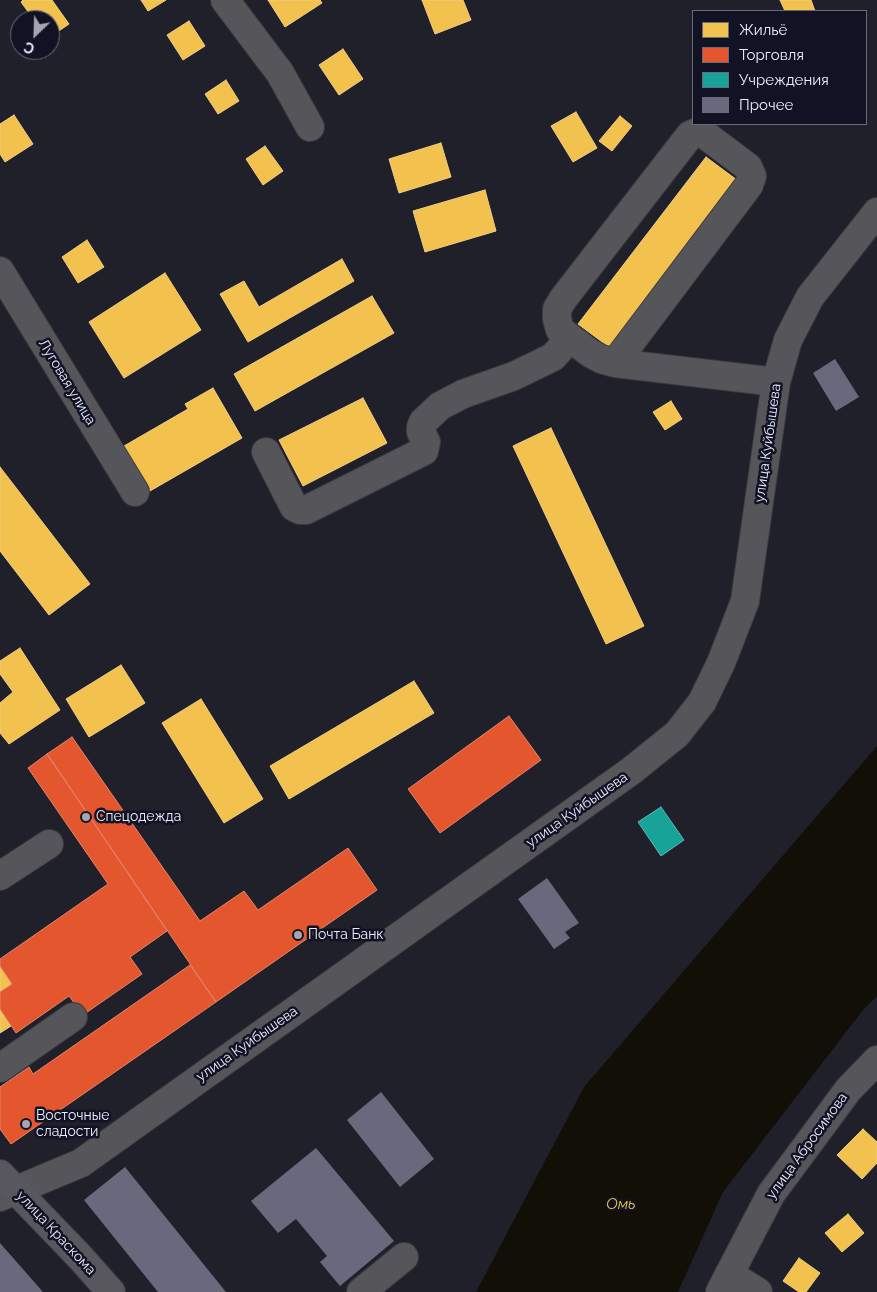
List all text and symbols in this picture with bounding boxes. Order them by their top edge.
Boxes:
north arrow [10,10,60,60]
legend [692,10,867,125]
text: Жильё [739,21,787,39]
text: С [22,39,37,57]
text: Торговля [739,46,804,64]
text: Учреждения [739,71,829,89]
text: Прочее [739,96,793,114]
street label: Луговая улица [35,336,99,428]
street label: улица Куйбышева [751,382,785,504]
street label: улица Куйбышева [523,769,631,851]
place label: Спецодежда [96,809,181,825]
marker: Спецодежда [80,811,92,823]
place label: Почта Банк [308,927,384,943]
marker: Почта Банк [292,929,304,941]
street label: улица Куйбышева [193,1003,301,1085]
street label: улица Абросимова [763,1090,851,1202]
place label: Восточные сладости [36,1108,109,1140]
marker: Восточные сладости [20,1118,32,1130]
street label: улица Краскома [13,1188,99,1278]
water label: Омь [606,1195,636,1213]

